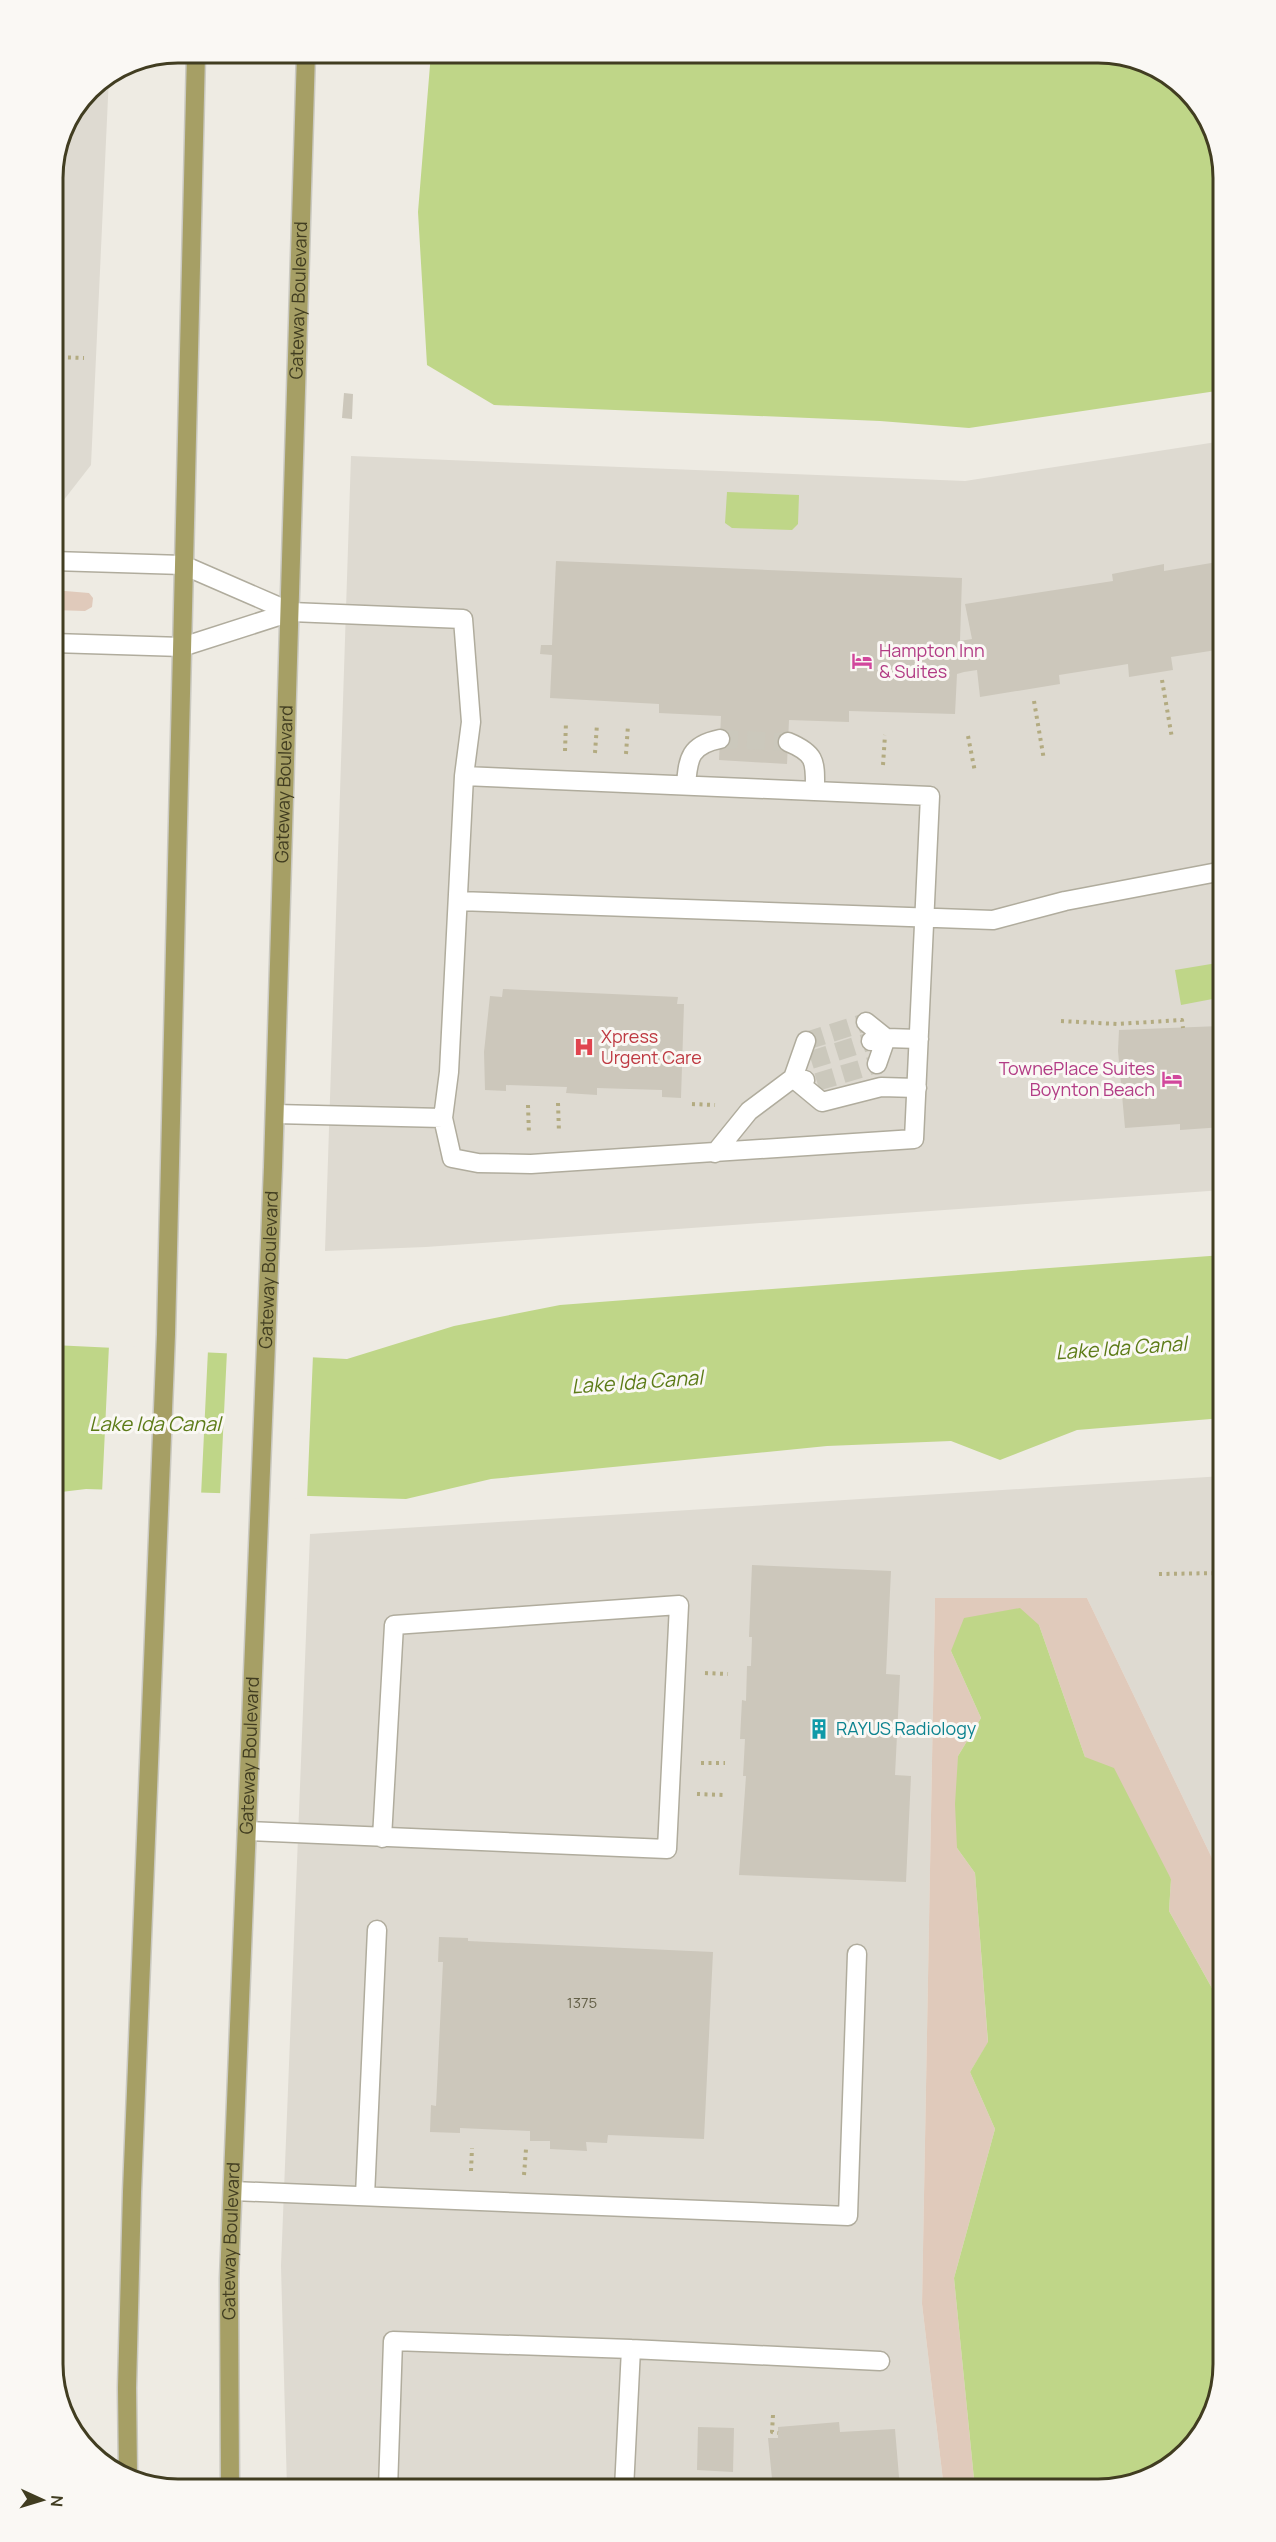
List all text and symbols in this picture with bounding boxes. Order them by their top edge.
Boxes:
street label: Gateway Boulevard [283,221,312,380]
place label: Hampton Inn & Suites [879,638,985,683]
hotel icon: Hampton Inn & Suites [850,649,874,673]
street label: Gateway Boulevard [269,705,298,863]
place label: Xpress Urgent Care [601,1024,702,1069]
hospital icon: Xpress Urgent Care [572,1035,596,1059]
place label: TownePlace Suites Boynton Beach [999,1056,1155,1101]
hotel icon: TownePlace Suites Boynton Beach [1160,1067,1184,1091]
street label: Gateway Boulevard [253,1190,283,1349]
water label: Lake Ida Canal [1054,1329,1190,1366]
water label: Lake Ida Canal [570,1363,706,1400]
water label: Lake Ida Canal [89,1410,223,1437]
street label: Gateway Boulevard [234,1676,264,1835]
place label: RAYUS Radiology [836,1716,977,1740]
building icon: RAYUS Radiology [807,1717,831,1741]
house number: 1375 [567,1992,597,2013]
street label: Gateway Boulevard [216,2162,245,2320]
north arrow [12,2470,72,2530]
text: N [46,2495,68,2508]

